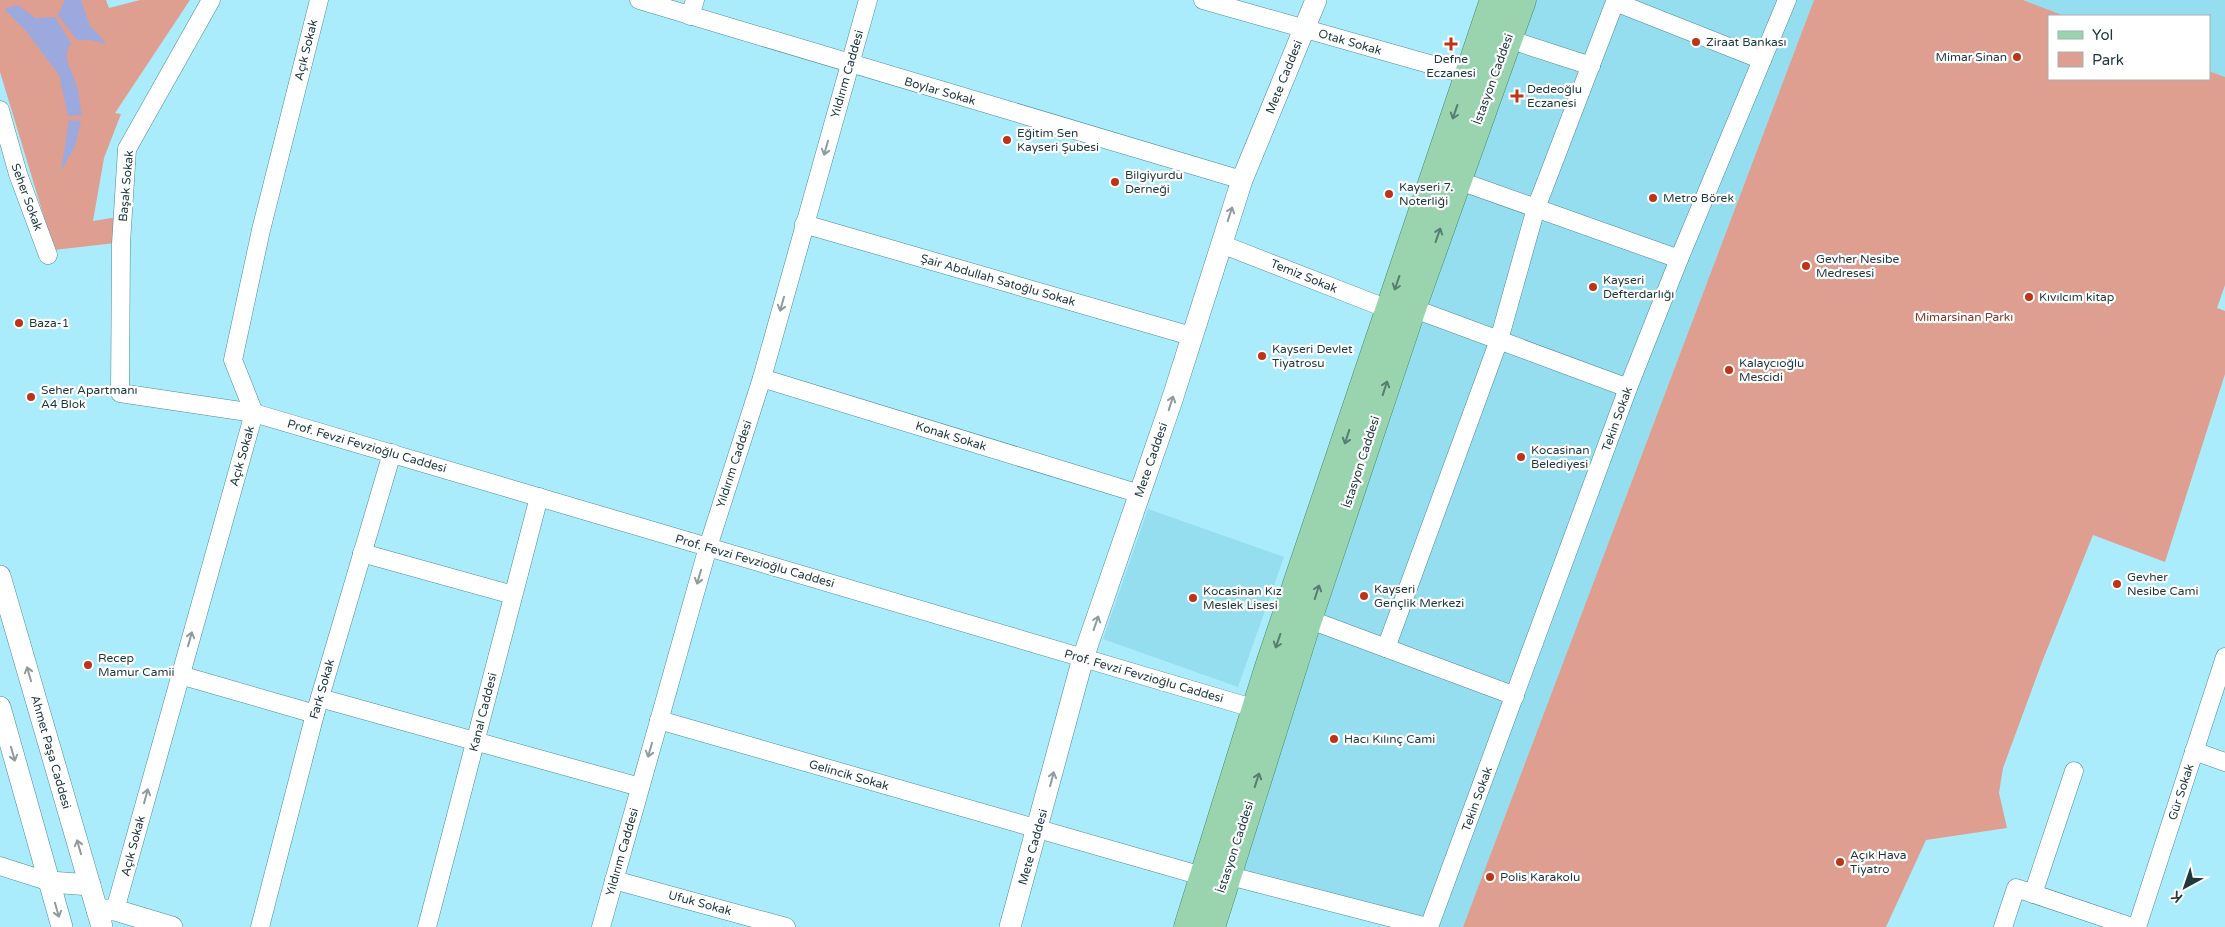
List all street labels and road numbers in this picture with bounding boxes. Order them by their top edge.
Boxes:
street label: Açık Sokak [292,18,320,82]
street label: Otak Sokak [1317,26,1384,58]
street label: Yıldırım Caddesi [828,28,866,120]
street label: İstasyon Caddesi [1470,32,1516,126]
street label: Mete Caddesi [1263,38,1305,116]
street label: Boylar Sokak [903,74,978,108]
street label: Başak Sokak [116,149,136,222]
street label: Seher Sokak [8,162,46,233]
street label: Şair Abdullah Satoğlu Sokak [919,251,1078,309]
street label: Temiz Sokak [1269,256,1340,296]
street label: Tekin Sokak [1599,384,1635,453]
street label: İstasyon Caddesi [1340,414,1382,510]
street label: Prof. Fevzi Fevzioğlu Caddesi [286,417,448,475]
street label: Yıldırım Caddesi [713,419,755,509]
street label: Konak Sokak [914,419,989,454]
street label: Mete Caddesi [1132,421,1170,499]
street label: Açık Sokak [227,424,257,488]
street label: Prof. Fevzi Fevzioğlu Caddesi [674,532,836,590]
street label: Prof. Fevzi Fevzioğlu Caddesi [1063,647,1225,705]
street label: Fark Sokak [307,657,337,721]
street label: Kanal Caddesi [466,671,500,753]
street label: Ahmet Paşa Caddesi [28,694,74,810]
street label: Gelincik Sokak [807,757,891,793]
street label: Gür Sokak [2165,762,2197,822]
street label: Tekin Sokak [1459,764,1495,833]
street label: İstasyon Caddesi [1214,799,1256,895]
street label: Yıldırım Caddesi [603,806,641,898]
street label: Mete Caddesi [1015,807,1051,887]
street label: Açık Sokak [118,814,148,878]
street label: Ufuk Sokak [667,888,734,918]

